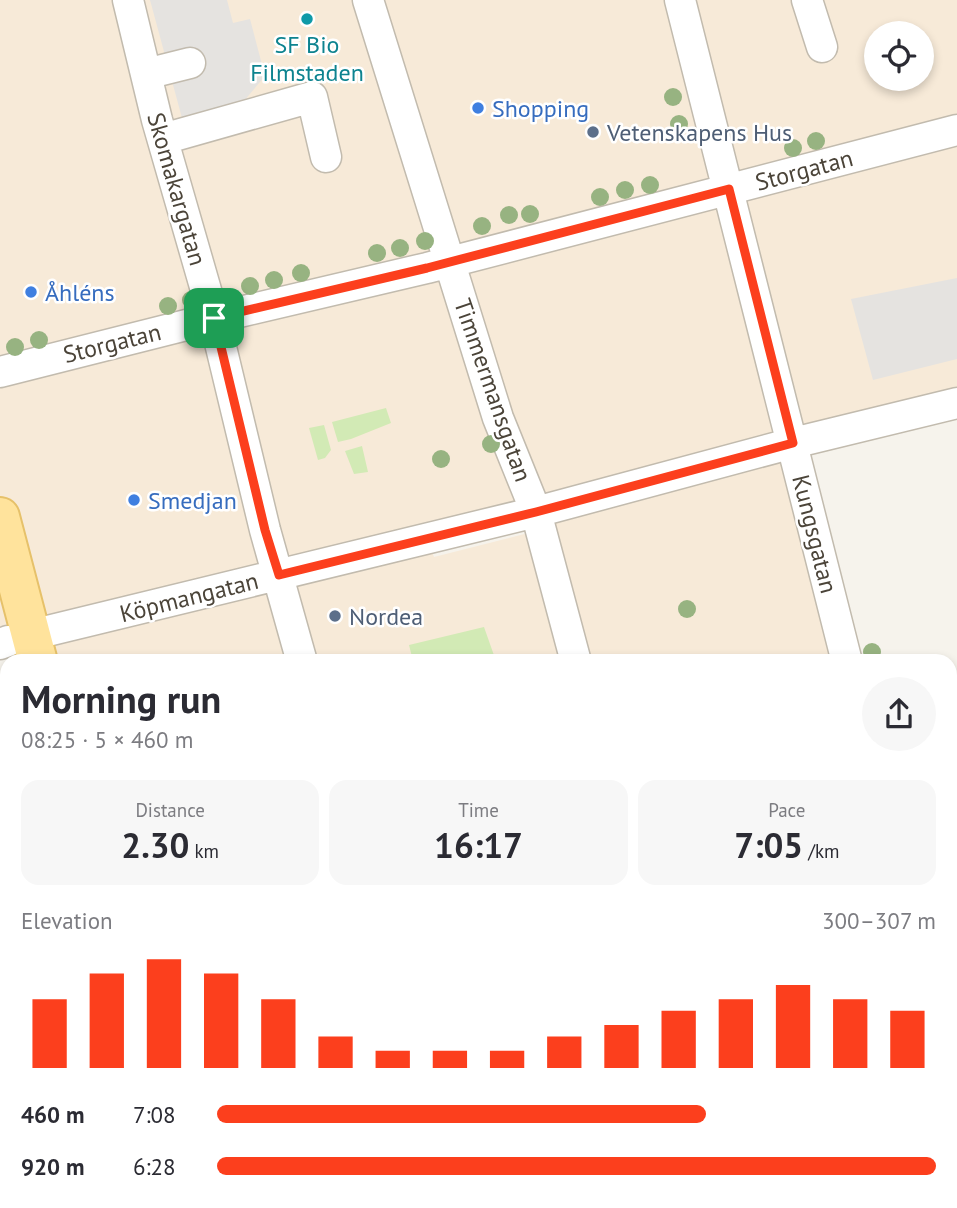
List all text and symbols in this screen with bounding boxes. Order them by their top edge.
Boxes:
marker: SF Bio Filmstaden [299,11,315,27]
map controls [864,21,934,91]
button: locate [864,21,934,91]
place label: SF Bio Filmstaden [250,29,364,88]
place label: Shopping [492,93,589,124]
marker: Shopping [470,100,486,116]
street label: Skomakargatan [140,109,214,269]
place label: Vetenskapens Hus [606,117,792,148]
marker: Vetenskapens Hus [585,124,601,140]
street label: Storgatan [752,142,856,198]
place label: Åhléns [45,277,115,308]
marker: Åhléns [23,284,39,300]
pin [184,288,244,348]
street label: Timmermansgatan [447,294,539,486]
icon: arrive [195,299,233,337]
street label: Storgatan [60,316,164,370]
street label: Kungsgatan [785,472,845,596]
place label: Smedjan [148,485,237,516]
marker: Smedjan [126,492,142,508]
street label: Köpmangatan [116,565,262,629]
place label: Nordea [349,601,423,632]
marker: Nordea [327,608,343,624]
text: Morning run [21,674,221,723]
button: share [862,677,936,751]
text: 08:25 · 5 × 460 m [21,725,193,754]
text: Distance [135,798,205,822]
text: Time [458,798,499,822]
text: Pace [768,798,805,822]
text: 2.30 [121,822,189,868]
text: 16:17 [434,822,523,868]
text: 7:05 [734,822,803,868]
text: km [189,839,219,863]
text: /km [803,839,839,863]
text: Elevation [21,906,113,935]
text: 300–307 m [822,906,936,935]
text: 460 m [21,1100,84,1129]
text: 7:08 [133,1100,176,1129]
text: 920 m [21,1152,84,1181]
text: 6:28 [133,1152,176,1181]

